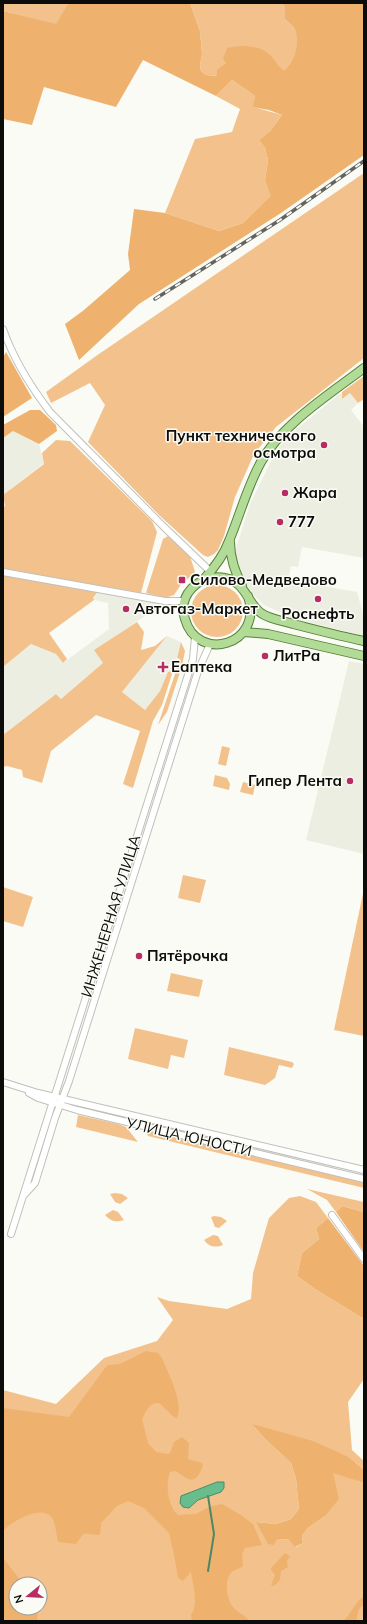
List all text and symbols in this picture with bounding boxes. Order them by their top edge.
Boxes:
place label: Пункт технического осмотра [166,426,316,462]
marker: Пункт технического осмотра [319,440,329,450]
place label: Жара [293,483,337,502]
marker: Жара [280,488,290,498]
place label: 777 [288,512,315,531]
marker: 777 [275,517,285,527]
place label: Силово-Медведово [190,570,337,589]
marker: Силово-Медведово [177,575,187,585]
marker: Роснефть [313,594,323,604]
place label: Автогаз-Маркет [134,599,258,618]
marker: Автогаз-Маркет [121,604,131,614]
place label: Роснефть [282,604,354,623]
place label: ЛитРа [273,646,320,665]
marker: ЛитРа [260,651,270,661]
place label: Еаптека [171,657,232,676]
marker: Еаптека [158,662,168,672]
place label: Гипер Лента [248,771,342,790]
marker: Гипер Лента [345,776,355,786]
street label: ИНЖЕНЕРНАЯ УЛИЦА [77,832,144,999]
place label: Пятёрочка [147,946,228,965]
marker: Пятёрочка [134,951,144,961]
street label: УЛИЦА ЮНОСТИ [123,1113,254,1160]
north arrow [8,1576,48,1616]
text: N [11,1593,26,1605]

